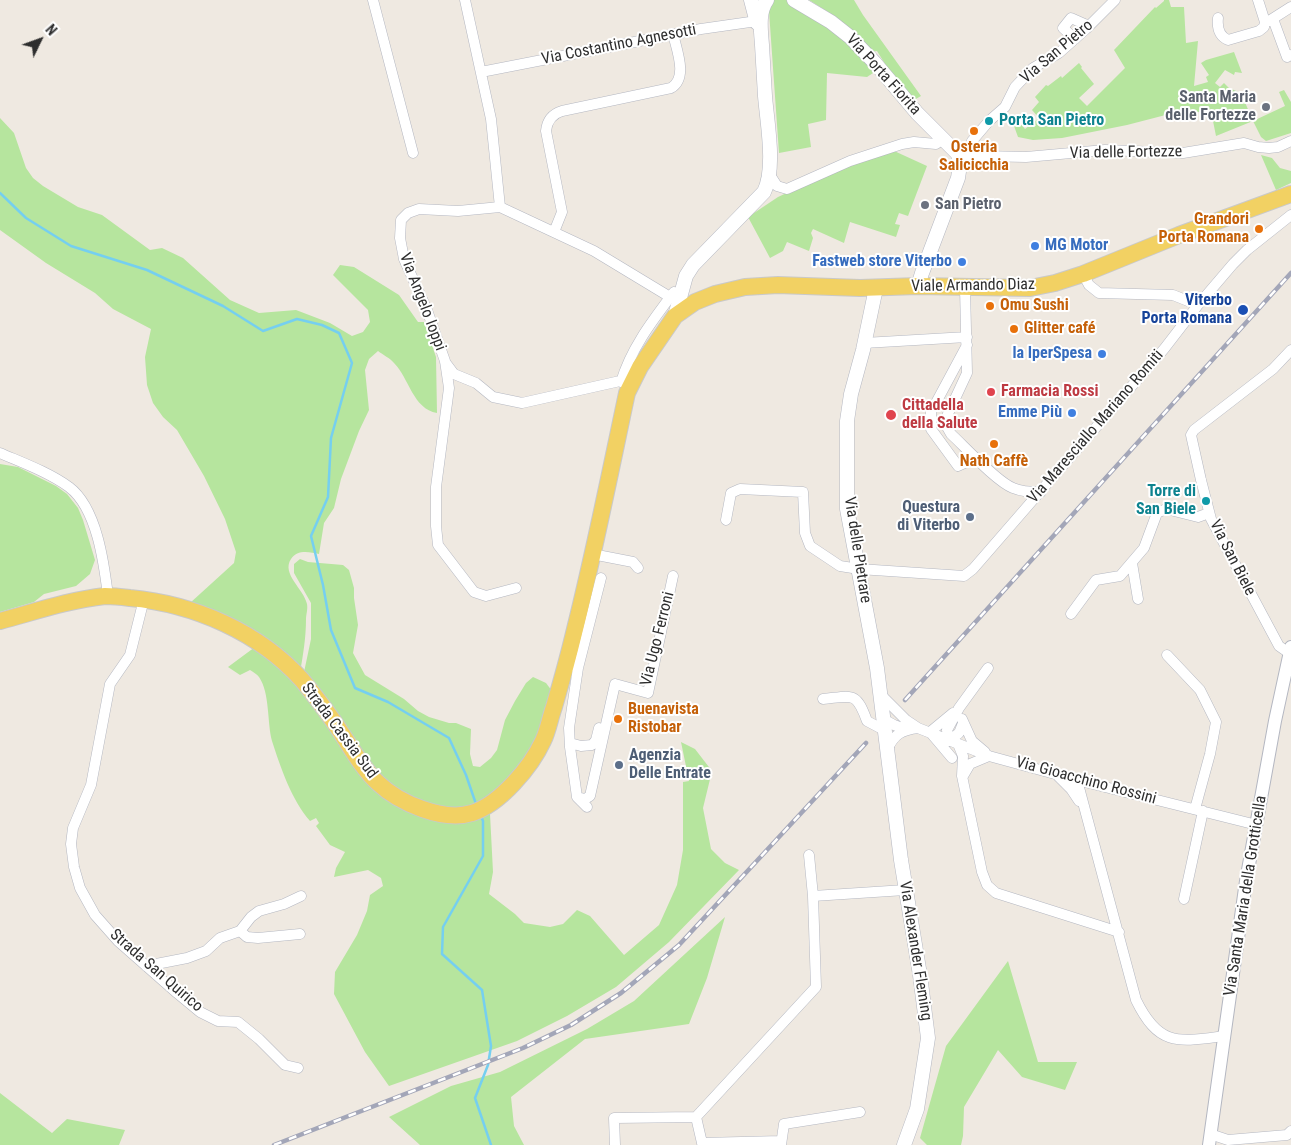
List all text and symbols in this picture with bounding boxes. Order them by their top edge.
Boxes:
north arrow [15,15,65,65]
street label: Via San Pietro [1017,16,1097,88]
text: N [42,21,60,38]
street label: Via Costantino Agnesotti [540,21,698,69]
street label: Via Porta Fiorita [842,31,924,119]
place label: Santa Maria delle Fortezze [1165,88,1256,126]
marker: Santa Maria delle Fortezze [1260,101,1272,113]
place label: Porta San Pietro [999,111,1104,131]
marker: Porta San Pietro [983,115,995,127]
marker: Osteria Salicicchia [968,125,980,137]
place label: Osteria Salicicchia [939,138,1009,176]
street label: Via delle Fortezze [1070,142,1182,164]
place label: San Pietro [935,195,1001,215]
marker: San Pietro [919,199,931,211]
place label: Grandori Porta Romana [1159,210,1249,248]
marker: Grandori Porta Romana [1253,223,1265,235]
place label: MG Motor [1045,236,1108,256]
marker: MG Motor [1029,240,1041,252]
street label: Via Angelo Ioppi [395,250,449,354]
place label: Fastweb store Viterbo [812,252,952,272]
marker: Fastweb store Viterbo [956,256,968,268]
street label: Viale Armando Diaz [911,275,1035,297]
place label: Viterbo Porta Romana [1142,291,1232,329]
place label: Omu Sushi [1000,296,1069,316]
marker: Omu Sushi [984,300,996,312]
marker: Viterbo Porta Romana [1236,303,1250,317]
place label: Glitter café [1024,319,1095,339]
marker: Glitter café [1008,323,1020,335]
place label: la IperSpesa [1013,344,1092,364]
street label: Via Maresciallo Mariano Romiti [1024,346,1168,508]
marker: la IperSpesa [1096,348,1108,360]
place label: Farmacia Rossi [1001,382,1099,402]
marker: Farmacia Rossi [985,386,997,398]
place label: Cittadella della Salute [902,396,978,434]
place label: Emme Più [998,403,1062,423]
marker: Emme Più [1066,407,1078,419]
marker: Cittadella della Salute [884,408,898,422]
marker: Nath Caffè [988,438,1000,450]
place label: Nath Caffè [960,452,1028,472]
place label: Torre di San Biele [1136,482,1196,520]
marker: Torre di San Biele [1200,495,1212,507]
street label: Via delle Pietrare [839,496,875,604]
place label: Questura di Viterbo [897,498,960,536]
marker: Questura di Viterbo [964,511,976,523]
street label: Via San Biele [1205,517,1259,599]
street label: Via Ugo Ferroni [637,590,679,688]
street label: Strada Cassia Sud [297,679,381,783]
place label: Buenavista Ristobar [628,700,699,738]
marker: Buenavista Ristobar [612,713,624,725]
place label: Agenzia Delle Entrate [629,746,711,784]
street label: Via Gioacchino Rossini [1014,753,1158,809]
marker: Agenzia Delle Entrate [613,759,625,771]
street label: Via Santa Maria della Grotticella [1221,794,1271,998]
street label: Via Alexander Fleming [894,880,936,1022]
street label: Strada San Quirico [106,925,206,1017]

